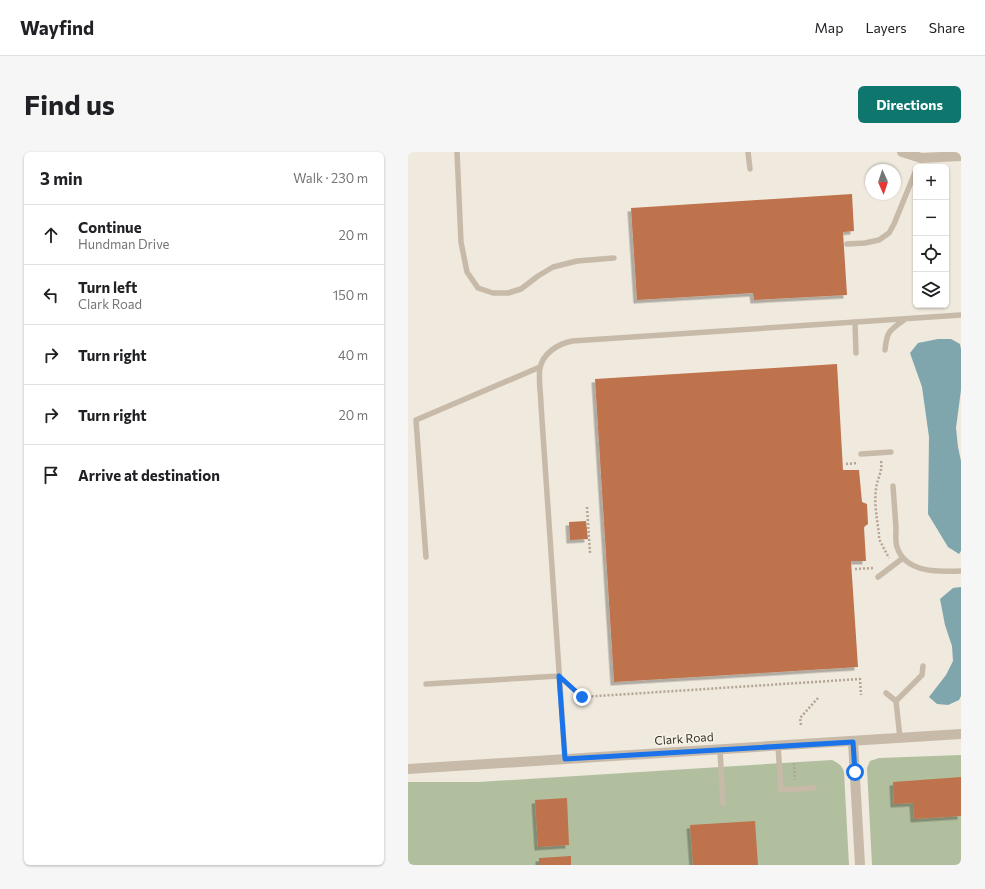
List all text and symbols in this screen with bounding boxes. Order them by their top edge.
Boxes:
text: Wayfind [20,16,94,39]
text: Map [815,19,843,36]
text: Layers [865,19,907,36]
text: Share [929,19,965,36]
button: Directions [858,86,961,123]
text: Find us [24,87,115,121]
north arrow [865,164,901,200]
map controls [913,164,949,308]
button: + [913,164,949,200]
text: 3 min [40,168,83,189]
text: Walk · 230 m [293,170,368,186]
button: − [913,200,949,236]
text: Continue [78,218,142,236]
icon: ahead [40,224,62,246]
text: 20 m [339,227,368,243]
text: Hundman Drive [78,236,169,252]
button: locate [913,236,949,272]
button: layers [913,272,949,308]
text: Turn left [78,278,137,296]
icon: left [40,284,62,306]
text: 150 m [333,287,368,303]
text: Clark Road [78,296,142,312]
icon: right [40,344,62,366]
text: Turn right [78,346,147,364]
text: 40 m [338,347,368,363]
icon: right [40,404,62,426]
text: Turn right [78,406,147,424]
text: 20 m [339,407,368,423]
icon: arrive [40,464,62,486]
text: Arrive at destination [78,466,220,484]
route end [573,688,591,706]
street label: Clark Road [654,729,714,747]
route start [846,763,864,781]

